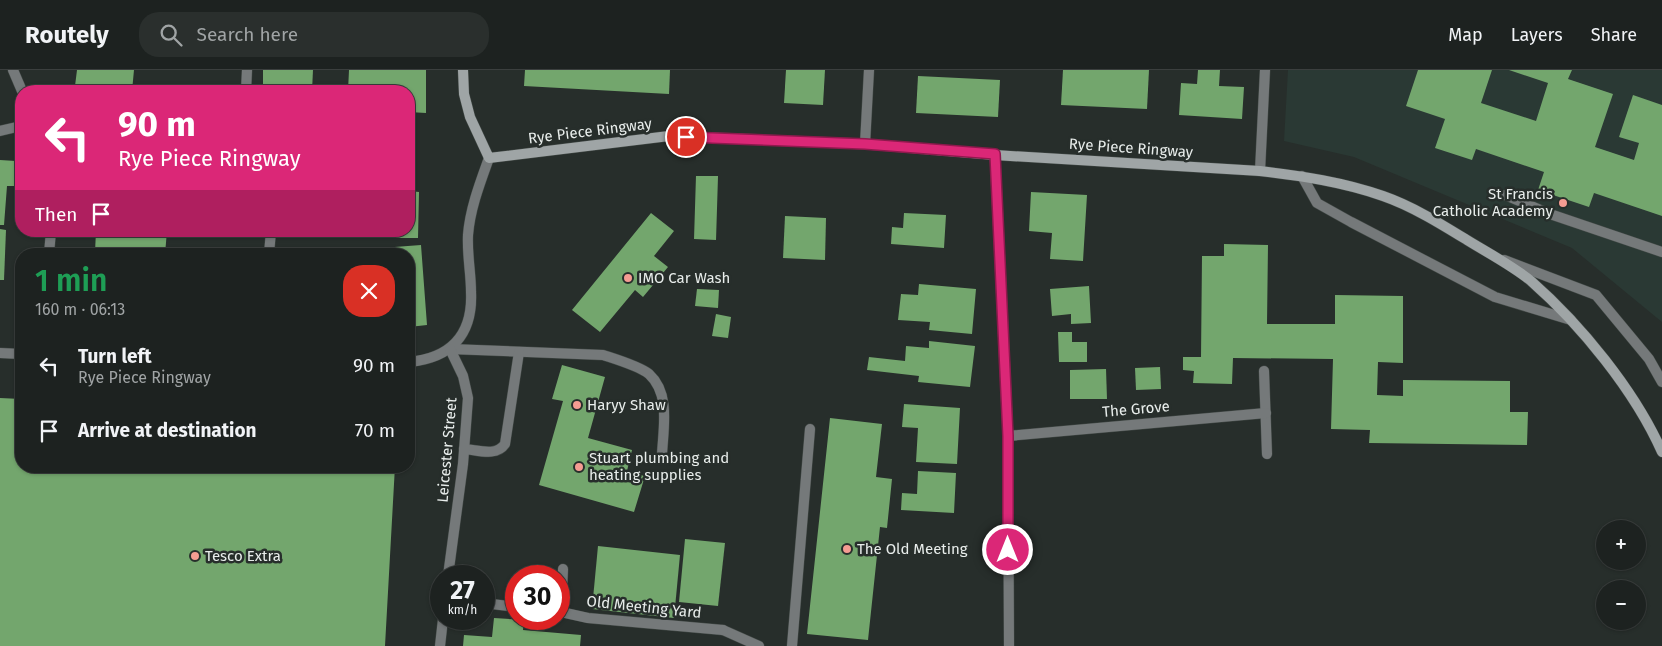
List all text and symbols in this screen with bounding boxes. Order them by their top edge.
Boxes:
search box [139,12,489,57]
text: Routely [25,21,109,49]
icon: search [157,21,185,49]
text: Search here [197,23,298,46]
text: Map [1448,24,1483,46]
text: Layers [1511,24,1563,46]
text: Share [1591,24,1637,46]
text: 90 m [118,103,196,145]
icon: left [35,105,100,170]
street label: Rye Piece Ringway [527,114,653,148]
pin [665,116,707,158]
icon: arrive [672,123,700,151]
street label: Rye Piece Ringway [1068,135,1194,161]
text: Rye Piece Ringway [118,145,301,172]
place label: St Francis Catholic Academy [1433,185,1554,220]
marker: St Francis Catholic Academy [1557,197,1569,209]
icon: arrive [87,200,115,228]
text: Then [35,203,77,226]
text: 1 min [35,263,107,299]
button: close [343,265,395,317]
place label: IMO Car Wash [638,269,730,287]
marker: IMO Car Wash [622,272,634,284]
text: 160 m · 06:13 [35,300,125,319]
text: Turn left [78,345,152,368]
icon: left [35,352,63,380]
text: 90 m [353,354,395,377]
text: Rye Piece Ringway [78,368,211,387]
street label: Leicester Street [433,396,461,503]
place label: Haryy Shaw [587,396,666,414]
street label: The Grove [1101,397,1171,421]
marker: Haryy Shaw [571,399,583,411]
icon: arrive [35,417,63,445]
text: Arrive at destination [78,419,257,442]
text: 70 m [355,419,395,442]
place label: Stuart plumbing and heating supplies [589,449,729,484]
marker: Stuart plumbing and heating supplies [573,461,585,473]
map controls [1596,520,1646,630]
button: + [1596,520,1646,570]
position arrow [981,523,1033,575]
place label: The Old Meeting [857,540,968,558]
marker: The Old Meeting [841,543,853,555]
place label: Tesco Extra [205,547,281,565]
marker: Tesco Extra [189,550,201,562]
speed limit sign: 30 [505,565,570,630]
text: 27 [450,576,475,606]
button: − [1596,580,1646,630]
street label: Old Meeting Yard [586,592,702,622]
text: km/h [448,603,477,617]

